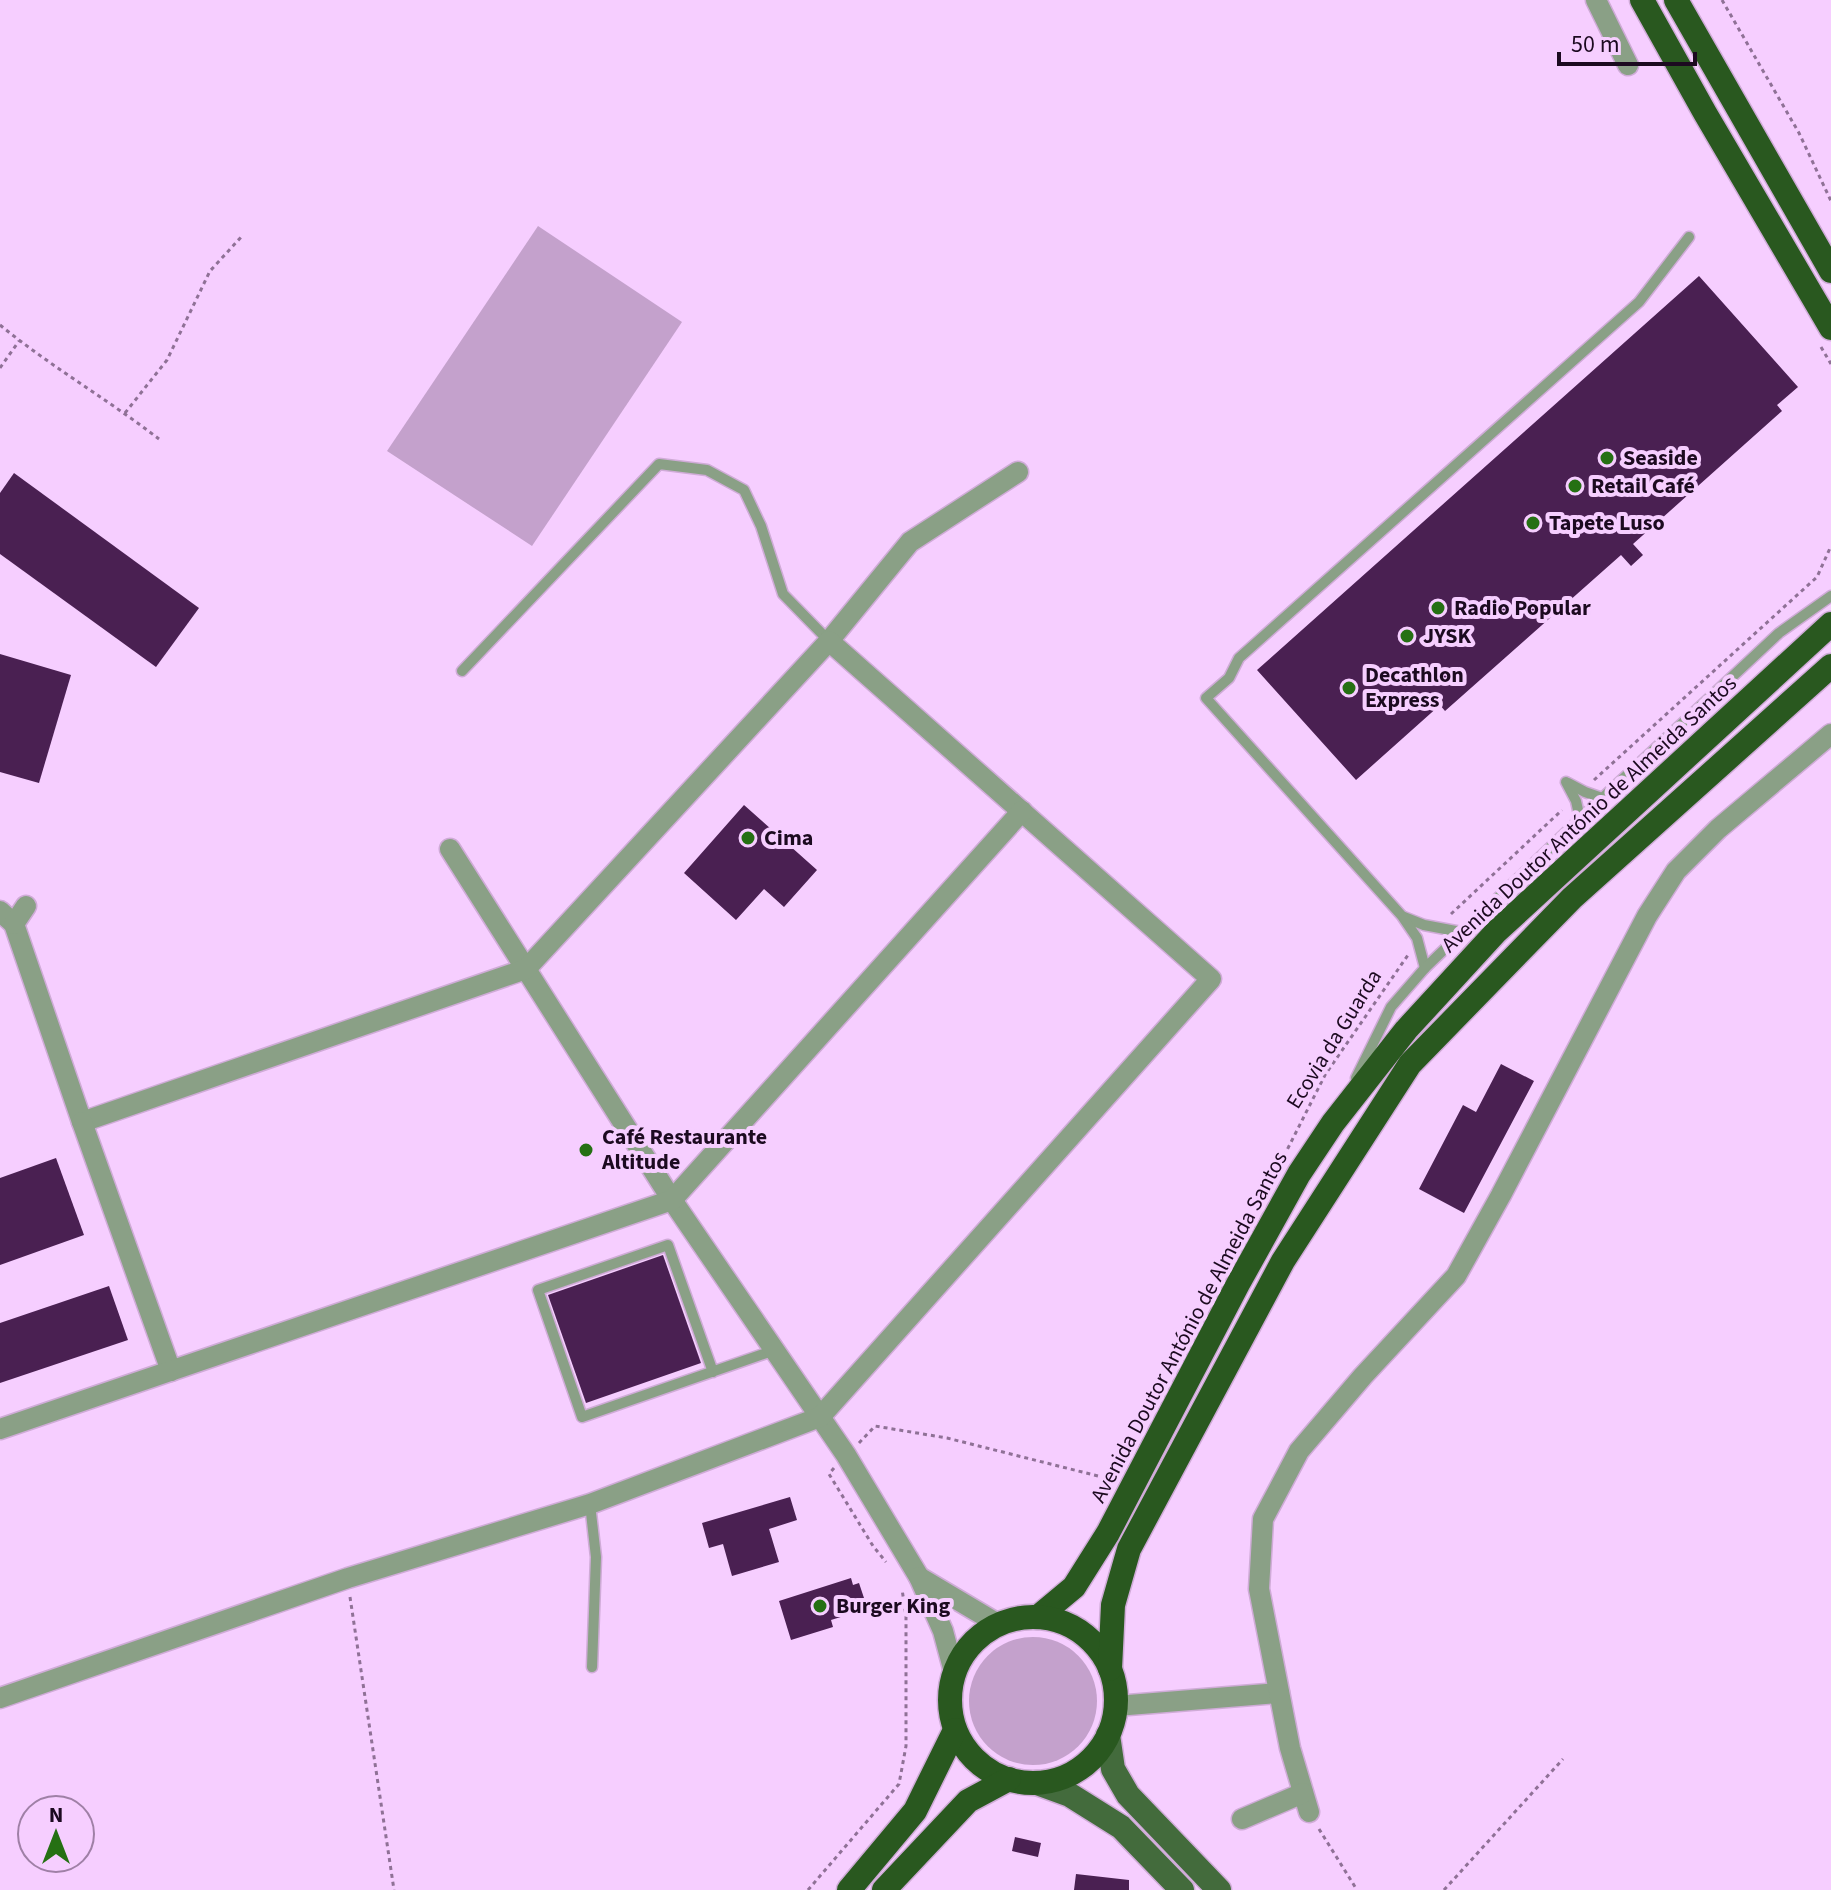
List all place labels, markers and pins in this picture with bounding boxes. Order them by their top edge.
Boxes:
place label: Seaside [1623,442,1698,474]
marker: Seaside [1598,449,1616,467]
place label: Retail Café [1591,470,1695,502]
marker: Retail Café [1566,477,1584,495]
place label: Tapete Luso [1549,507,1665,539]
marker: Tapete Luso [1524,514,1542,532]
place label: Radio Popular [1454,592,1591,624]
marker: Radio Popular [1429,599,1447,617]
place label: JYSK [1423,620,1472,652]
marker: JYSK [1398,627,1416,645]
place label: Decathlon Express [1365,659,1464,716]
marker: Decathlon Express [1340,679,1358,697]
place label: Cima [764,822,813,854]
marker: Cima [739,829,757,847]
place label: Café Restaurante Altitude [601,1121,767,1178]
marker: Café Restaurante Altitude [577,1141,595,1159]
place label: Burger King [836,1590,950,1622]
marker: Burger King [811,1597,829,1615]

